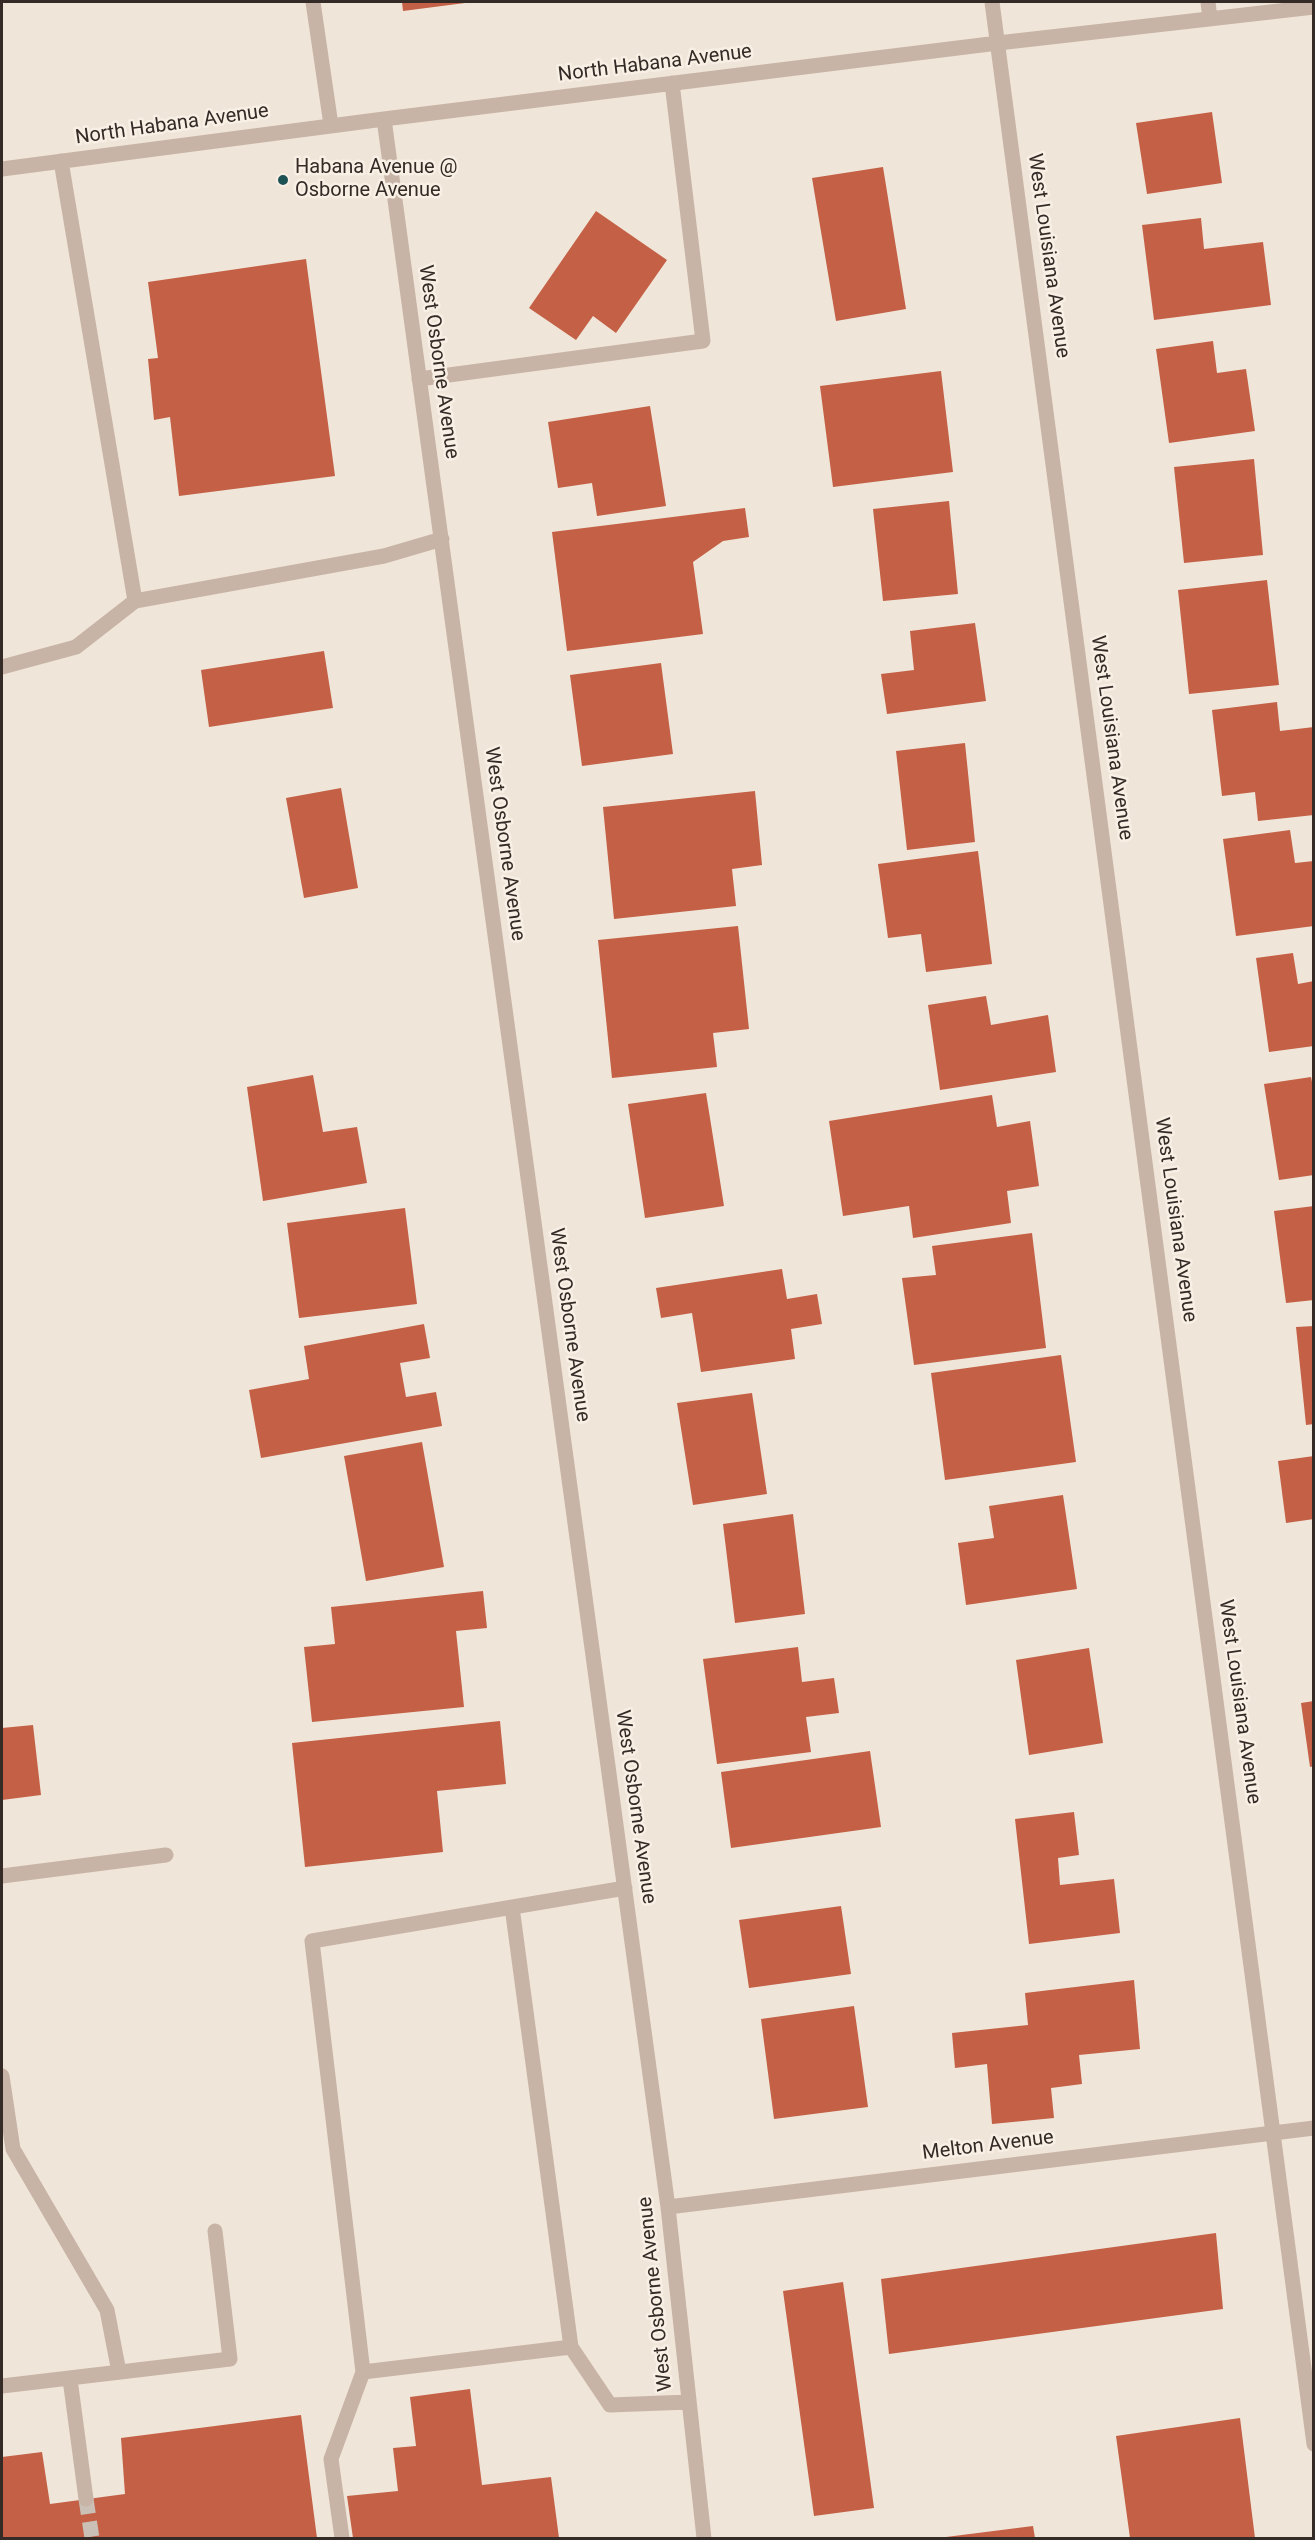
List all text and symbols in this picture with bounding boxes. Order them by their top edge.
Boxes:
street label: North Habana Avenue [557,40,753,88]
street label: North Habana Avenue [74,100,270,150]
street label: West Louisiana Avenue [1022,152,1074,360]
place label: Habana Avenue @ Osborne Avenue [295,156,457,203]
marker: Habana Avenue @ Osborne Avenue [276,173,290,187]
street label: West Osborne Avenue [413,264,463,460]
street label: West Louisiana Avenue [1085,634,1137,842]
street label: West Osborne Avenue [479,746,529,942]
street label: West Louisiana Avenue [1149,1116,1201,1324]
street label: West Osborne Avenue [544,1227,594,1423]
street label: West Louisiana Avenue [1213,1598,1265,1806]
street label: West Osborne Avenue [610,1709,660,1905]
street label: Melton Avenue [921,2126,1055,2166]
street label: West Osborne Avenue [634,2196,678,2392]

